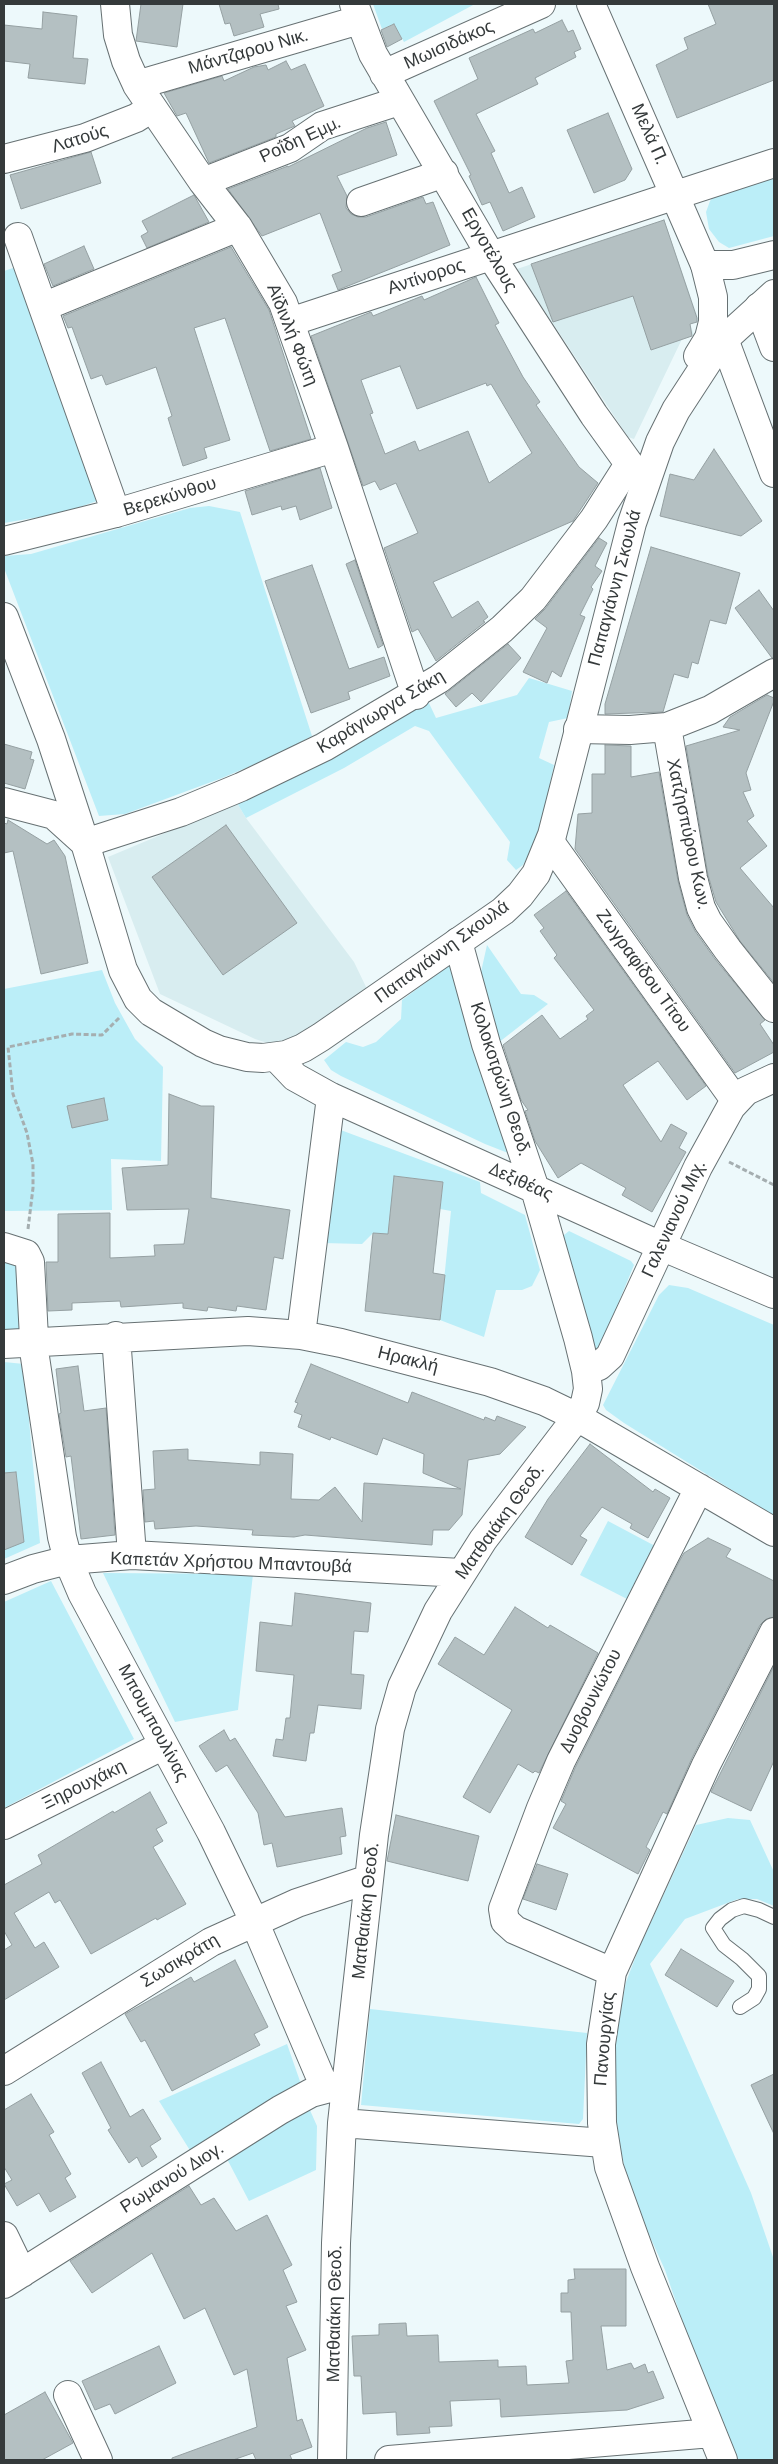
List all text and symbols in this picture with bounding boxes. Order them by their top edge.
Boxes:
street label: Μωισιδάκος [401,16,497,74]
street label: Μάντζαρου Νικ. [186,25,310,79]
street label: Μελά Π. [626,100,672,168]
street label: Ροΐδη Εμμ. [256,112,344,168]
street label: Λατούς [49,120,111,158]
street label: Εργοτέλους [456,204,522,296]
street label: Αντίνορος [385,254,467,300]
street label: Αϊδινλή Φώτη [262,281,322,389]
street label: Βερεκύνθου [121,473,219,521]
street label: Παπαγιάννη Σκουλά [584,508,646,668]
street label: Καράγιωργα Σάκη [313,665,449,759]
street label: Χατζησπύρου Κων. [661,757,715,911]
street label: Παπαγιάννη Σκουλά [371,896,513,1008]
street label: Ζωγραφίδου Τίτου [591,905,695,1037]
street label: Κολοκοτρώνη Θεοδ. [465,1000,535,1158]
street label: Γαλενιανού Μιχ. [637,1157,711,1281]
street label: Δεξιθέας [486,1158,556,1206]
street label: Ηρακλή [375,1342,441,1378]
street label: Ματθαιάκη Θεοδ. [451,1460,549,1584]
street label: Καπετάν Χρήστου Μπαντουβά [110,1548,352,1578]
street label: Δυοβουνιώτου [556,1645,626,1757]
street label: Μπουμπουλίνας [113,1661,193,1785]
street label: Ξηρουχάκη [39,1756,129,1814]
street label: Ματθαιάκη Θεοδ. [348,1842,384,1980]
street label: Σωσικράτη [137,1929,223,1993]
street label: Πανουργίας [590,1991,620,2087]
street label: Ρωμανού Διογ. [117,2138,227,2218]
street label: Ματθαιάκη Θεοδ. [323,2245,347,2383]

